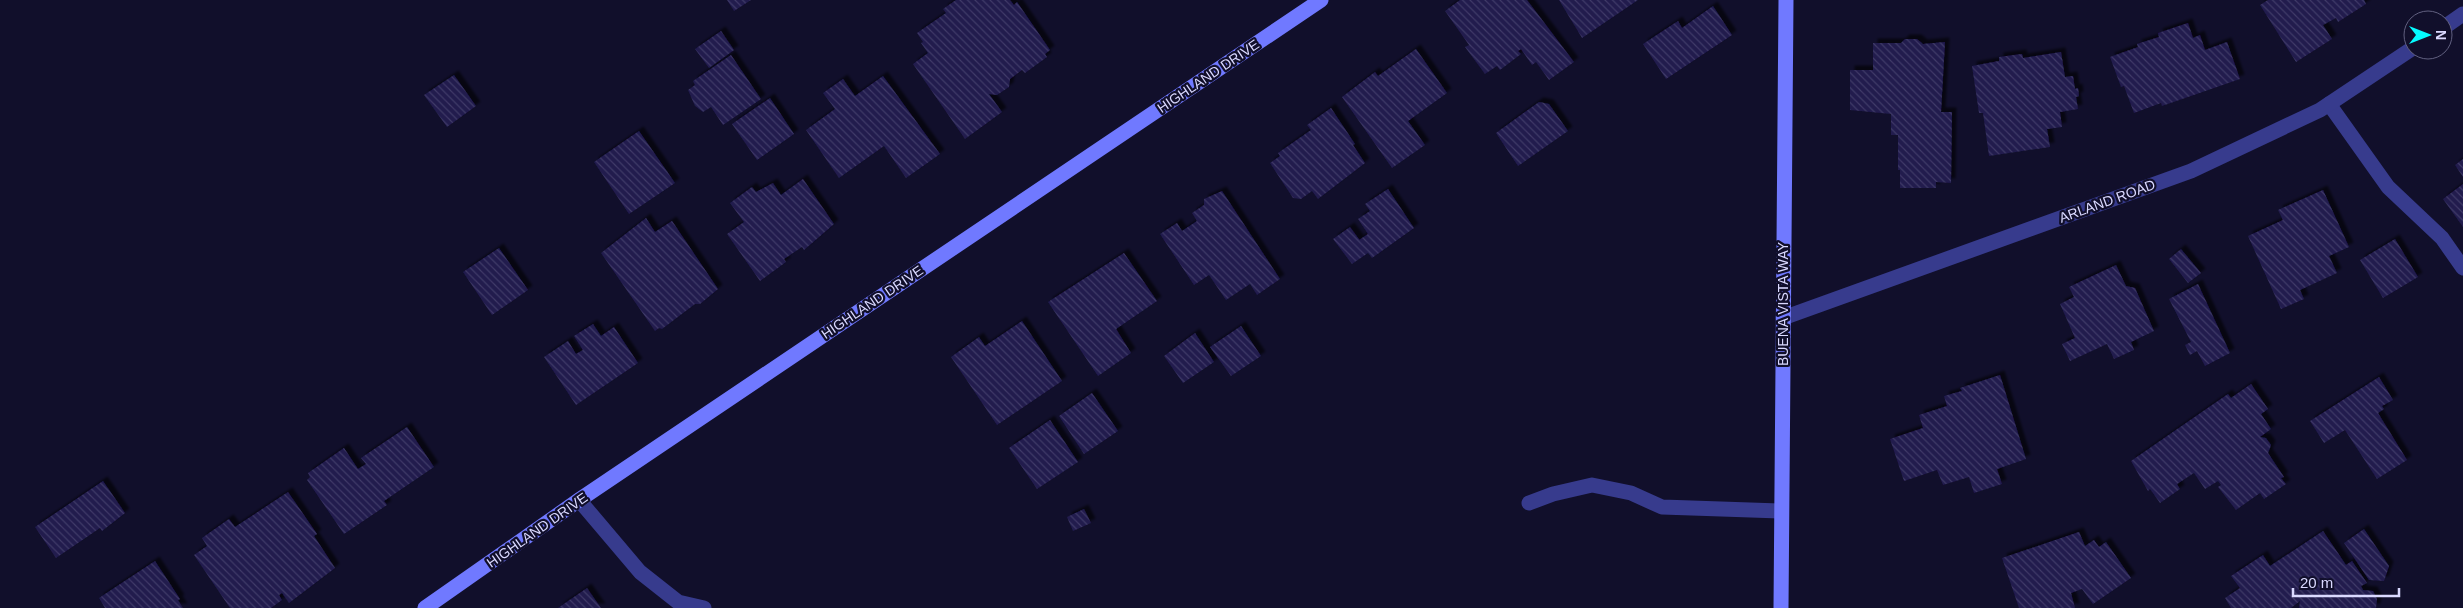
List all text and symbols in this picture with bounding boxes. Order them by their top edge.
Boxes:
north arrow [2403,10,2453,60]
text: N [2433,30,2449,40]
street label: HIGHLAND DRIVE [1154,36,1262,116]
street label: ARLAND ROAD [2057,176,2157,226]
street label: BUENA VISTA WAY [1775,241,1791,366]
street label: HIGHLAND DRIVE [818,262,926,342]
street label: HIGHLAND DRIVE [484,489,590,571]
scale bar [2293,566,2399,598]
text: 20 m [2300,574,2333,591]

